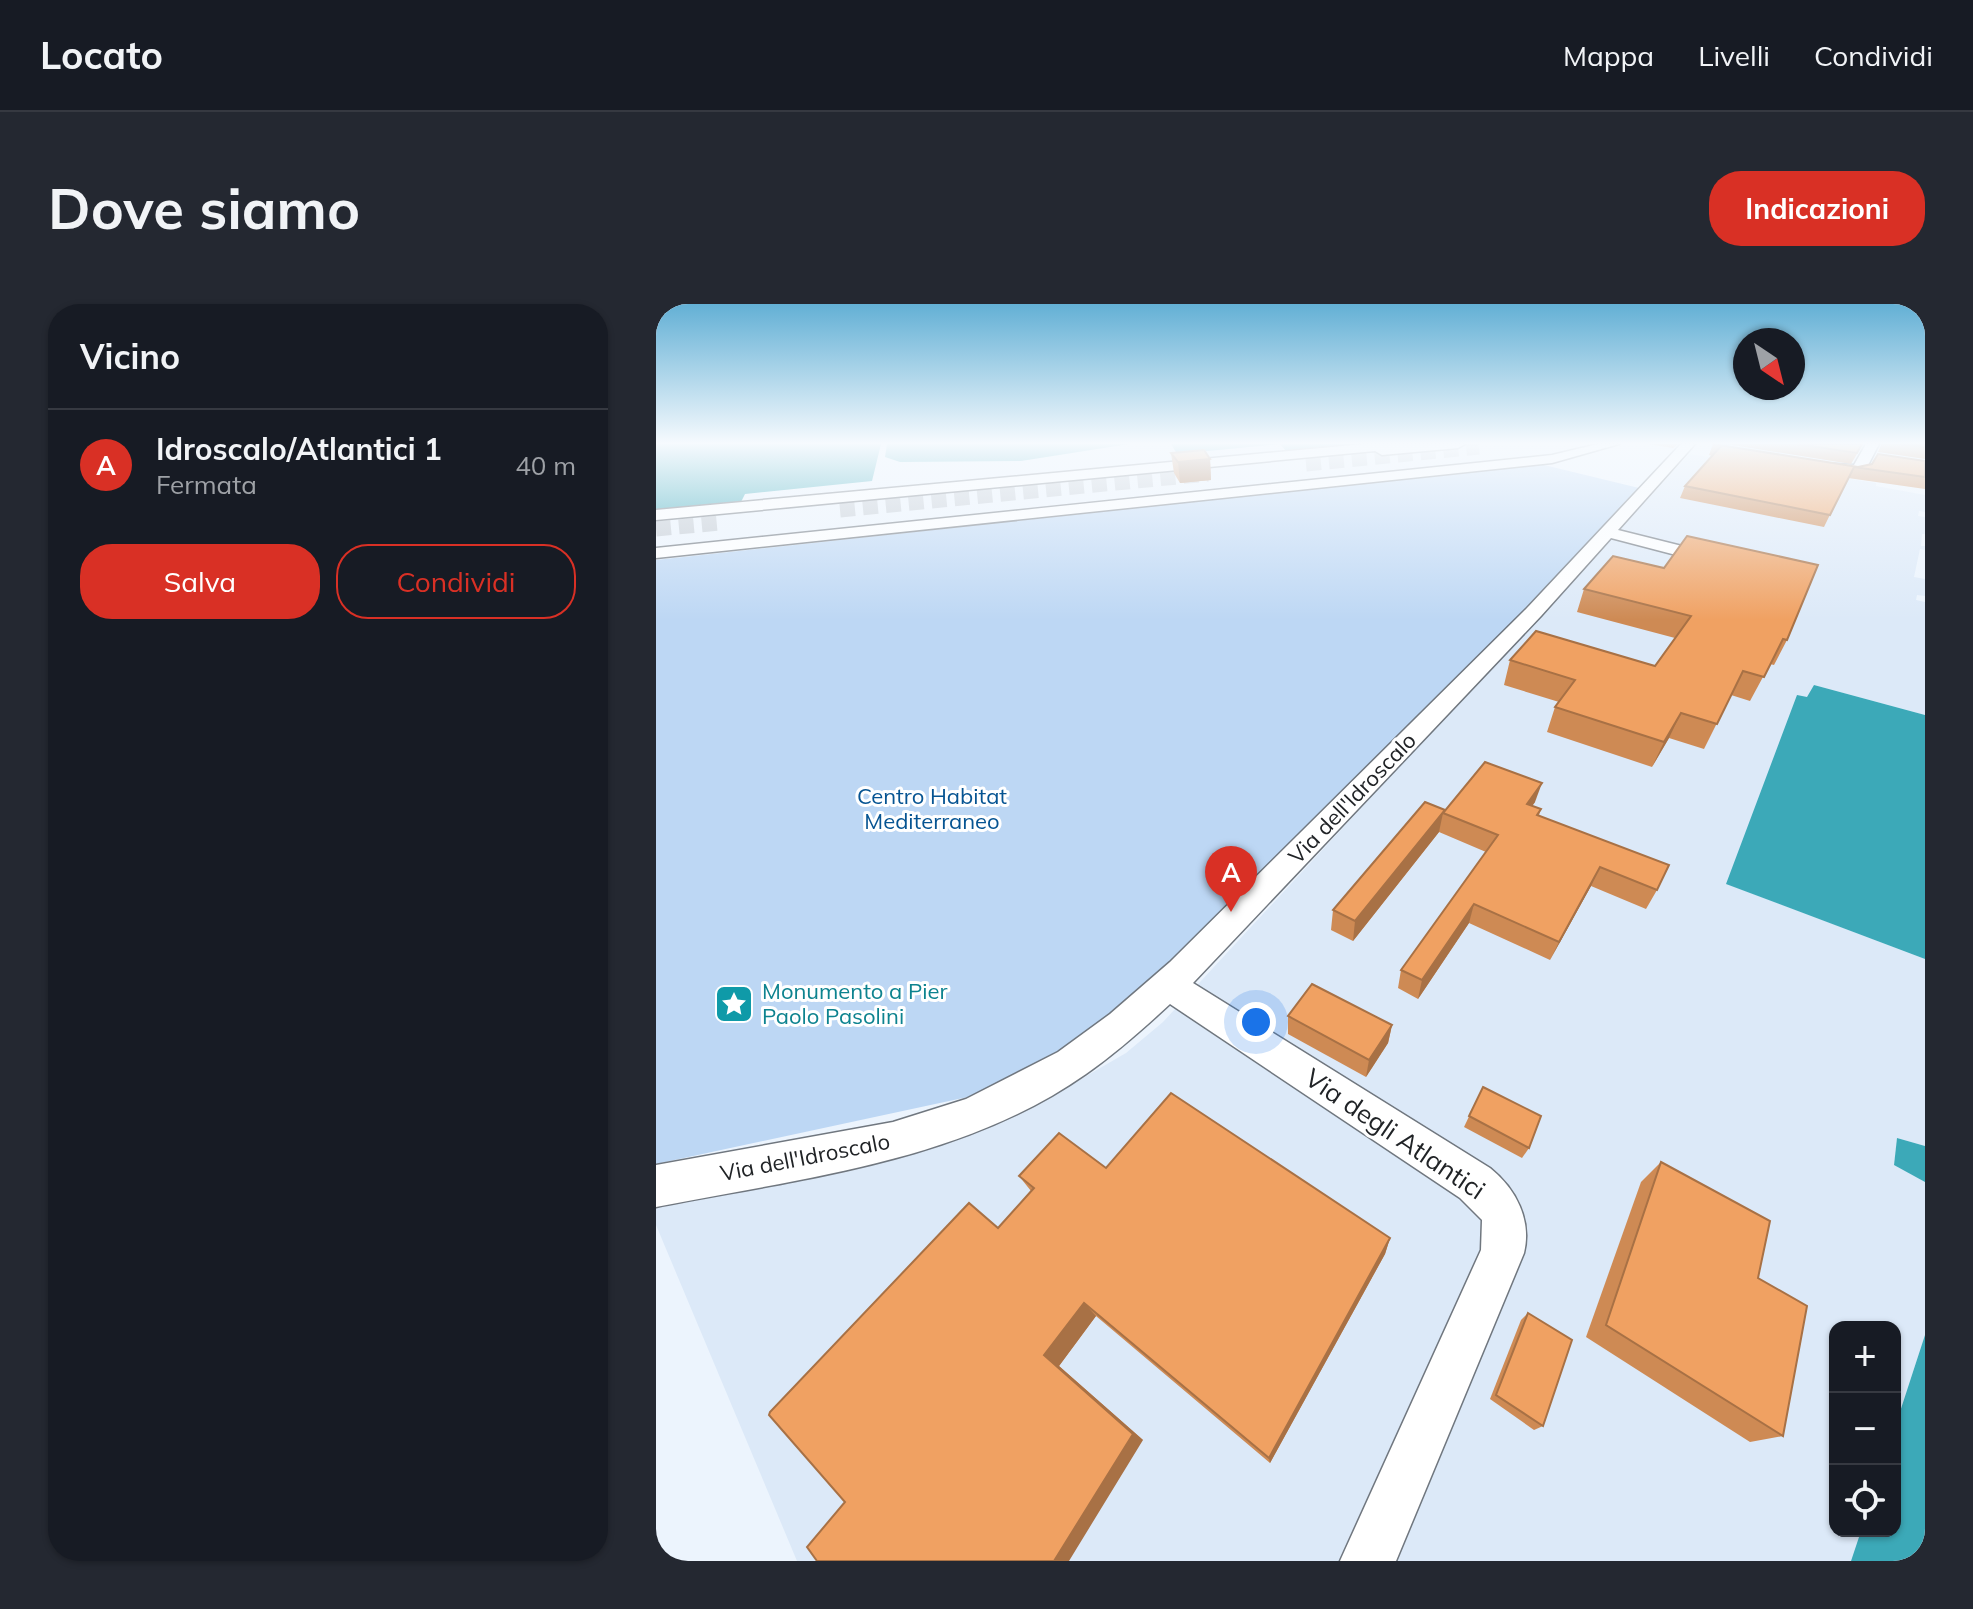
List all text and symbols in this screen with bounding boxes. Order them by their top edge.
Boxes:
text: Locato [40,31,163,79]
text: Mappa [1563,38,1654,73]
text: Livelli [1698,38,1770,73]
text: Condividi [1814,38,1933,73]
button: Indicazioni [1709,171,1925,246]
text: Dove siamo [48,173,360,243]
north arrow [1733,328,1805,400]
text: Vicino [80,335,180,378]
text: Idroscalo/Atlantici 1 [156,430,442,468]
text: A [96,449,116,482]
text: 40 m [515,449,576,482]
text: Fermata [156,468,257,501]
button: Salva [80,544,320,619]
button: Condividi [336,544,576,619]
street label: Via dell'Idroscalo [1282,726,1422,870]
park label: Centro Habitat Mediterraneo [857,782,1007,835]
pin: A [1205,846,1257,912]
place label: Monumento a Pier Paolo Pasolini [762,977,948,1030]
place icon: Monumento a Pier Paolo Pasolini [713,983,755,1025]
your location [1236,1002,1276,1042]
street label: Via degli Atlantici [1299,1061,1492,1206]
street label: Via dell'Idroscalo [718,1127,892,1187]
map controls [1829,1321,1901,1537]
button: + [1829,1321,1901,1393]
button: − [1829,1393,1901,1465]
button: locate [1829,1465,1901,1537]

